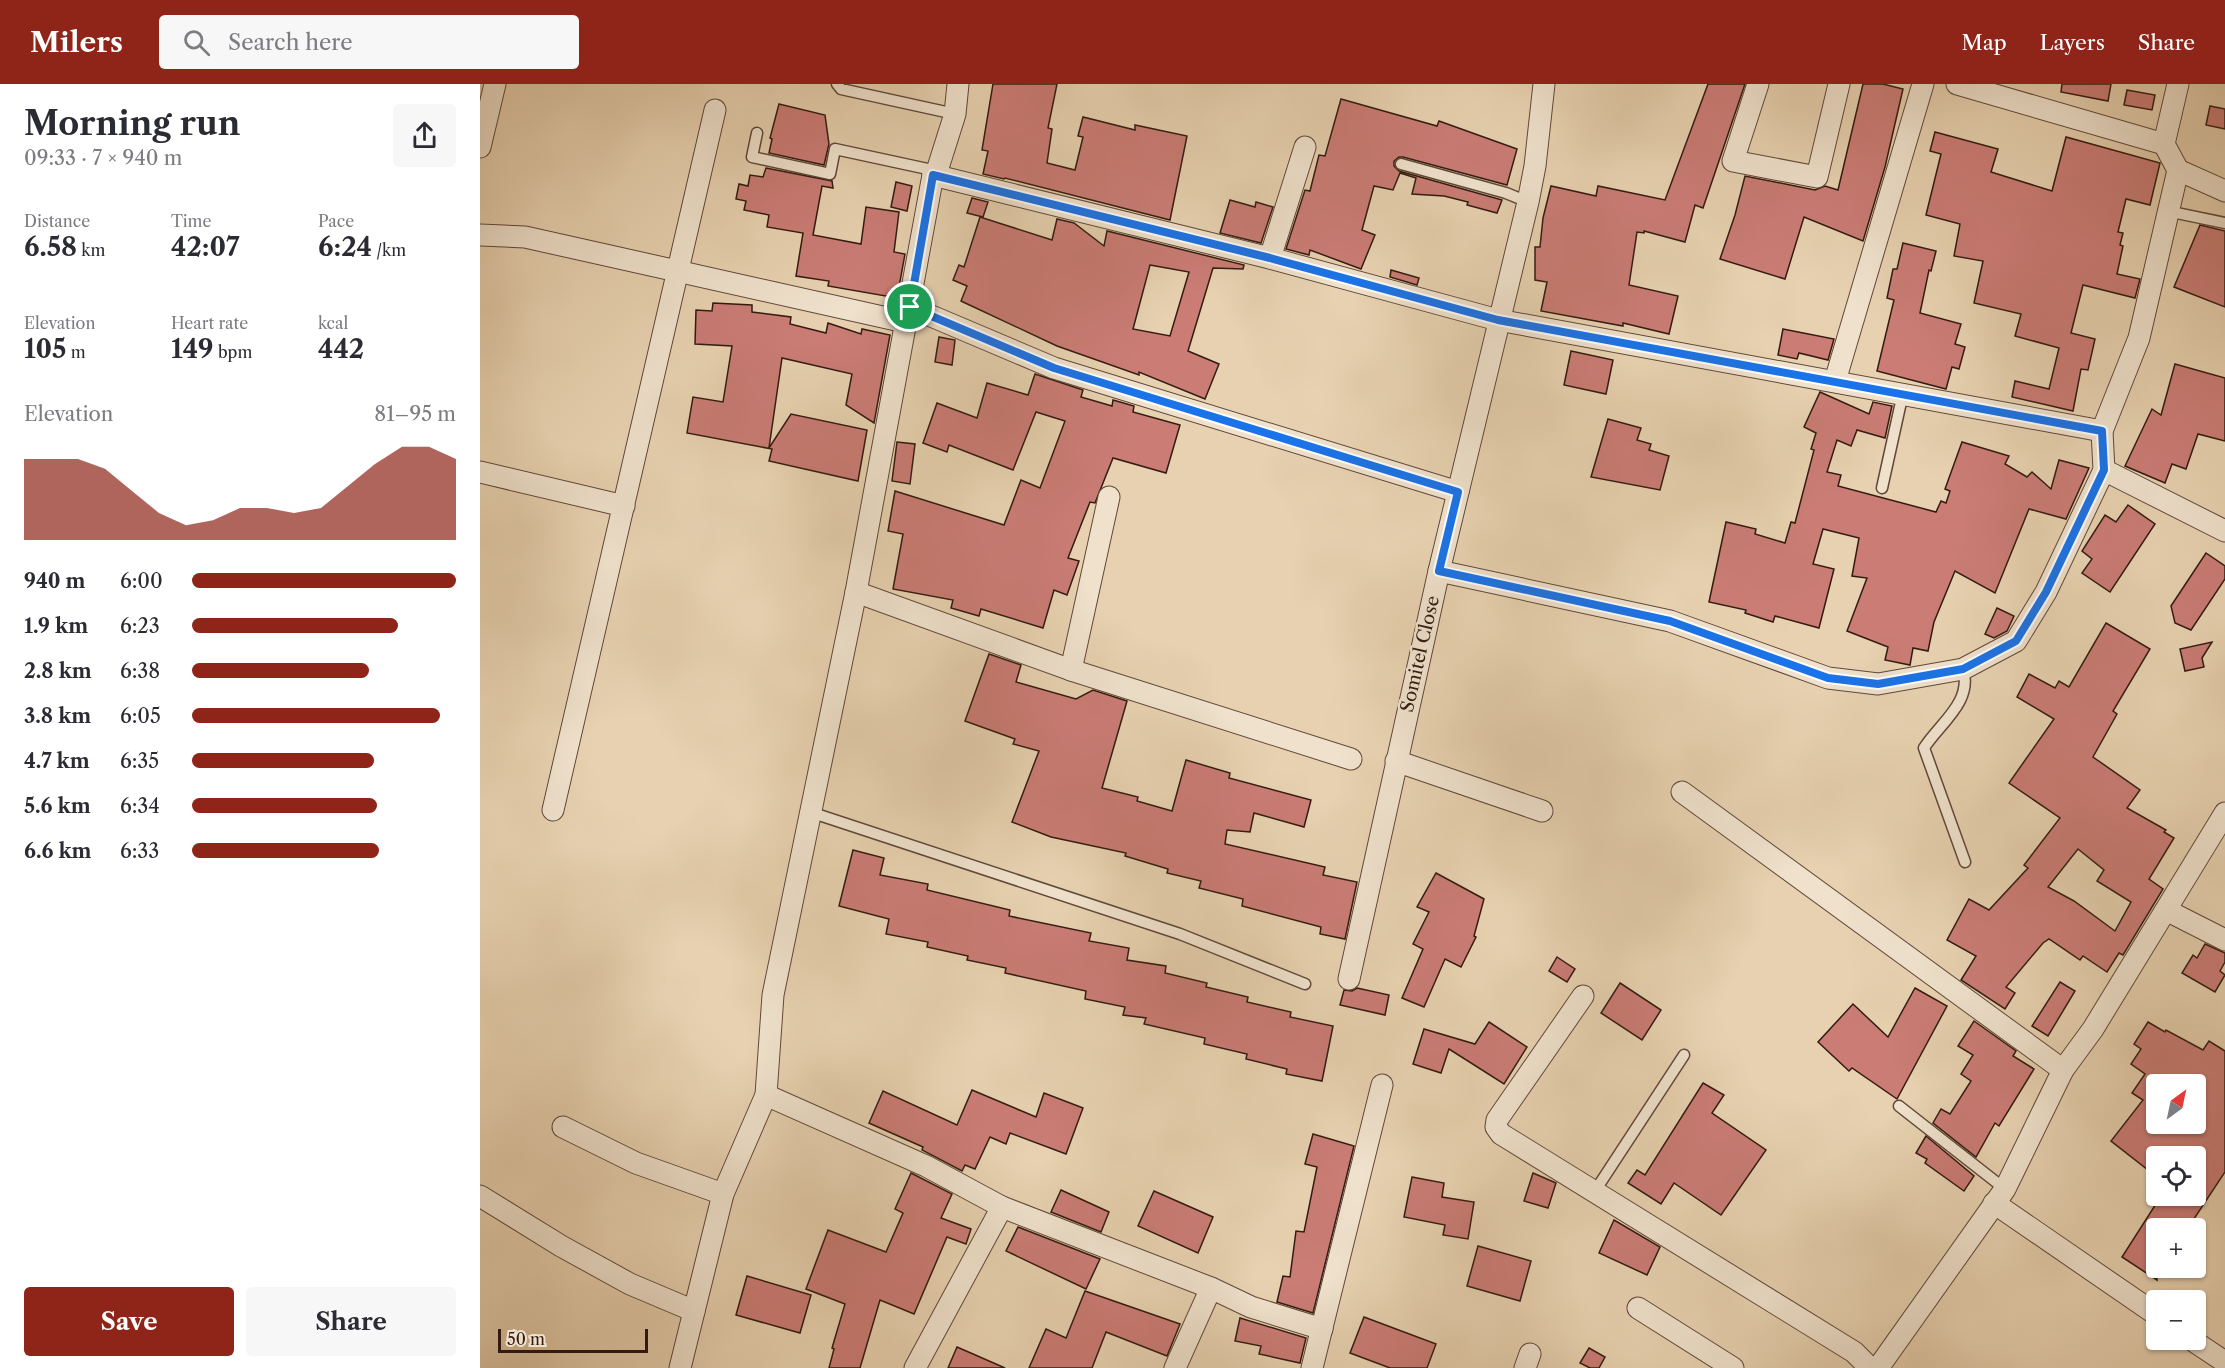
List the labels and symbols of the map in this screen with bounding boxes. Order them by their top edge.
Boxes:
pin [884,281,935,332]
street label: Somitel Close [1396,594,1444,714]
north arrow [2146,1074,2206,1134]
scale bar [498,1326,648,1354]

